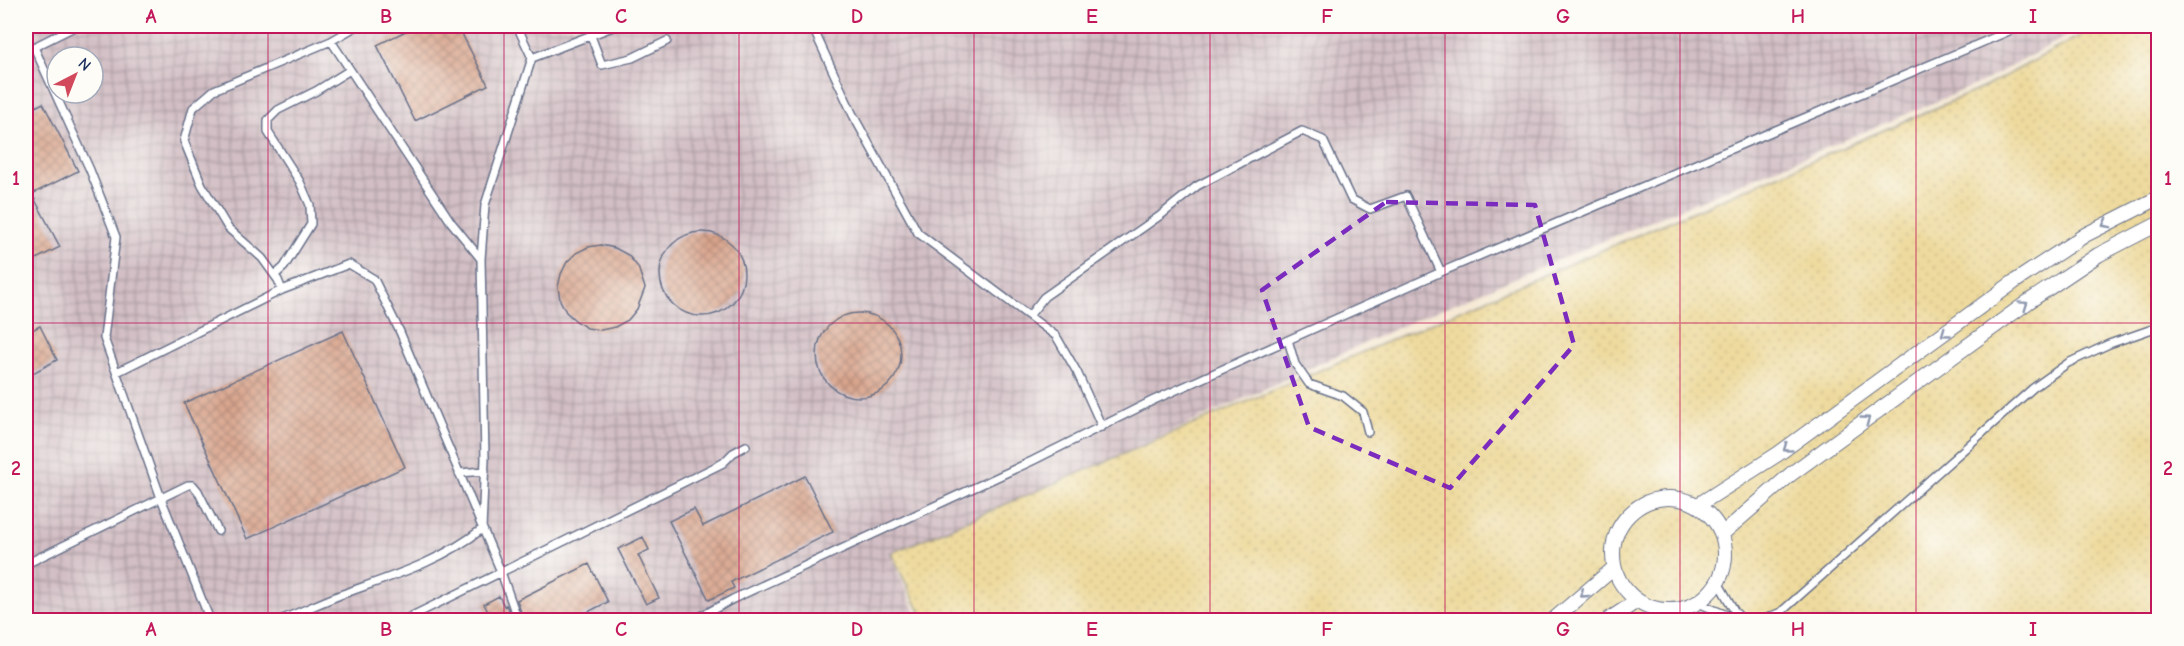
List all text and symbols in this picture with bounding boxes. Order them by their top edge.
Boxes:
text: A [145,5,157,28]
text: B [380,5,392,28]
text: C [615,5,627,28]
text: D [851,5,863,28]
text: E [1086,5,1098,28]
text: F [1321,5,1333,28]
text: G [1556,5,1570,28]
text: H [1791,5,1805,28]
text: I [2029,5,2037,28]
north arrow [45,45,105,105]
text: N [74,54,94,75]
text: 1 [12,167,20,190]
text: 1 [2164,167,2172,190]
one-way arrow [2102,217,2112,228]
one-way arrow [2017,301,2028,312]
one-way arrow [1940,326,1951,337]
one-way arrow [1860,416,1871,427]
one-way arrow [1783,441,1794,452]
text: 2 [11,457,21,480]
text: 2 [2163,457,2173,480]
one-way arrow [1580,587,1590,598]
text: A [145,618,157,641]
text: B [380,618,392,641]
text: C [615,618,627,641]
text: D [851,618,863,641]
text: E [1086,618,1098,641]
text: F [1321,618,1333,641]
text: G [1556,618,1570,641]
text: H [1791,618,1805,641]
text: I [2029,618,2037,641]

